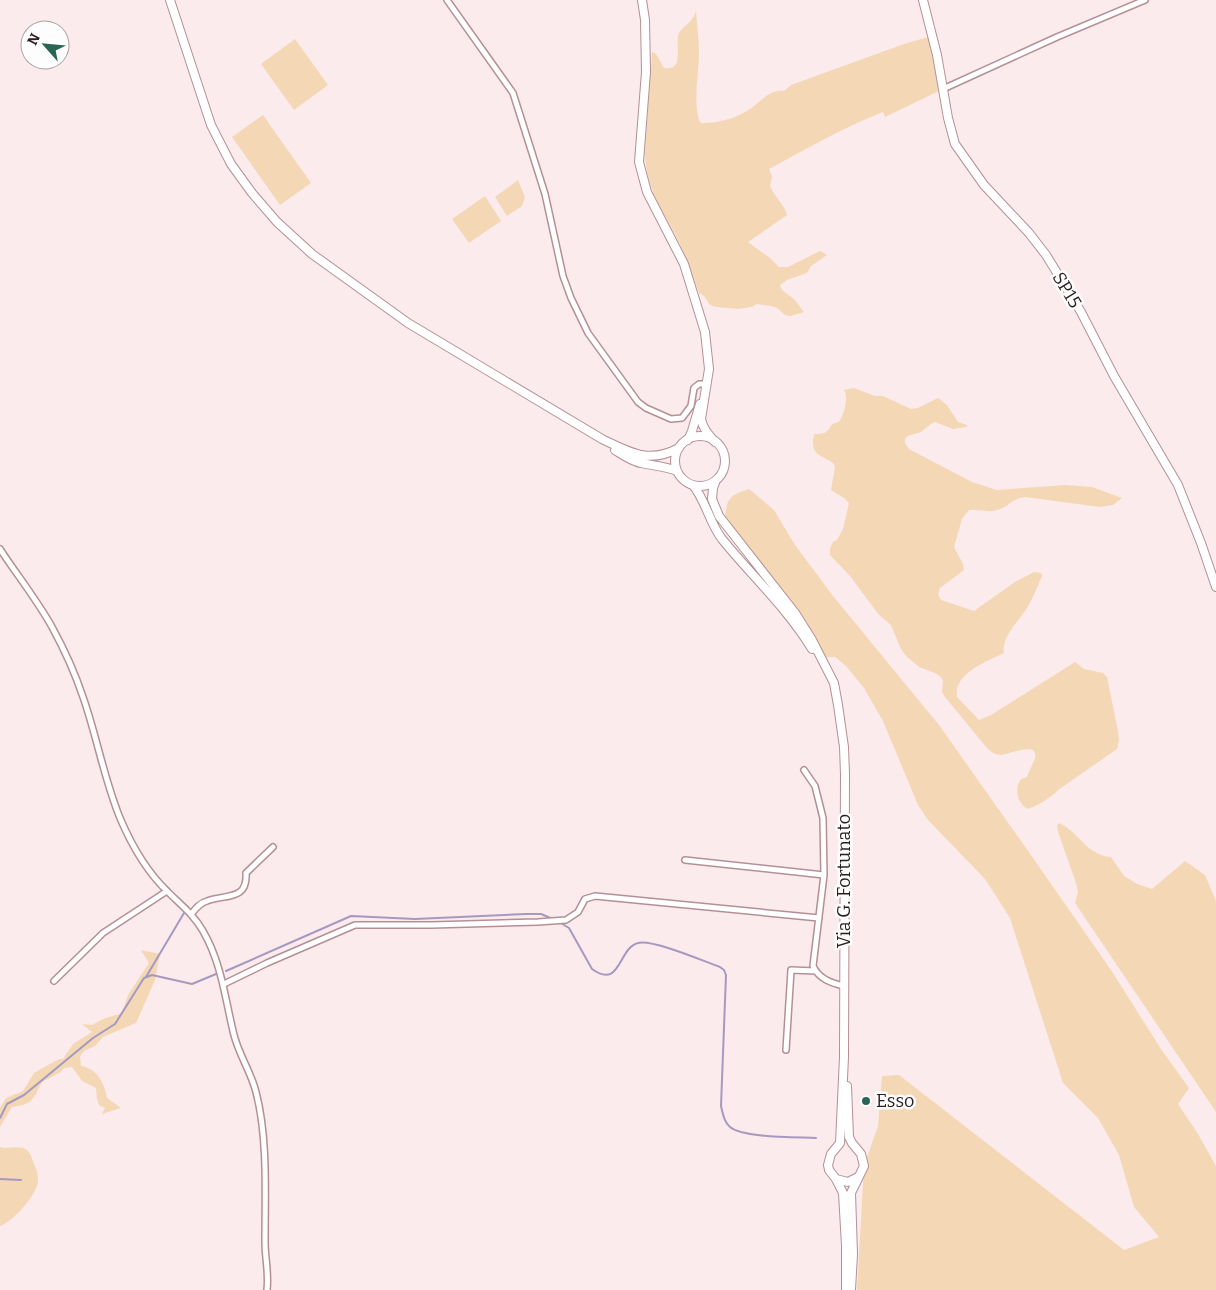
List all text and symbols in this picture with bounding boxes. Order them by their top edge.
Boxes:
north arrow [20,20,70,70]
text: N [24,30,44,48]
street label: SP15 [1048,268,1086,312]
street label: Via G. Fortunato [833,814,855,948]
place label: Esso [876,1090,914,1112]
marker: Esso [860,1095,872,1107]

